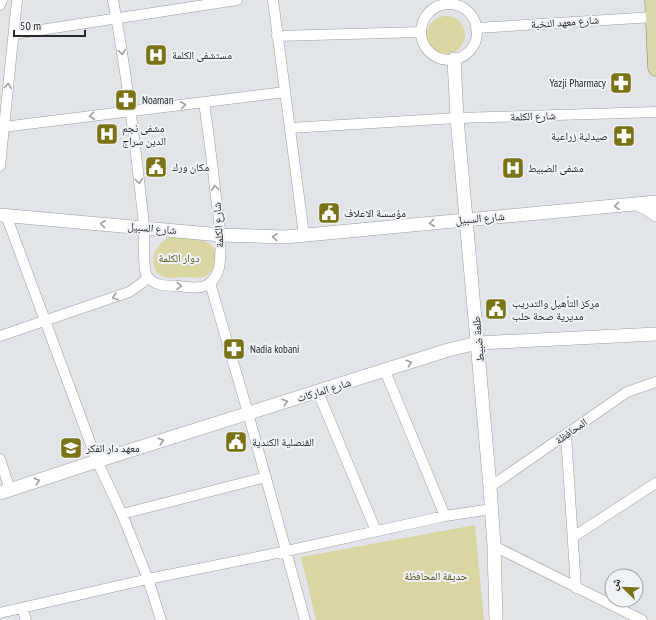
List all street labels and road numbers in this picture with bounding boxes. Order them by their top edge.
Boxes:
street label: شارع معهد النخبة [530,13,600,31]
street label: شارع الكلمة [510,108,556,124]
street label: شارع الكلمة [209,202,227,248]
street label: شارع السبيل [455,209,505,227]
street label: شارع السبيل [127,219,177,237]
street label: طلعة ضبيط [469,315,487,363]
street label: شارع الماركات [295,375,353,405]
street label: المحافظة [552,415,590,447]

